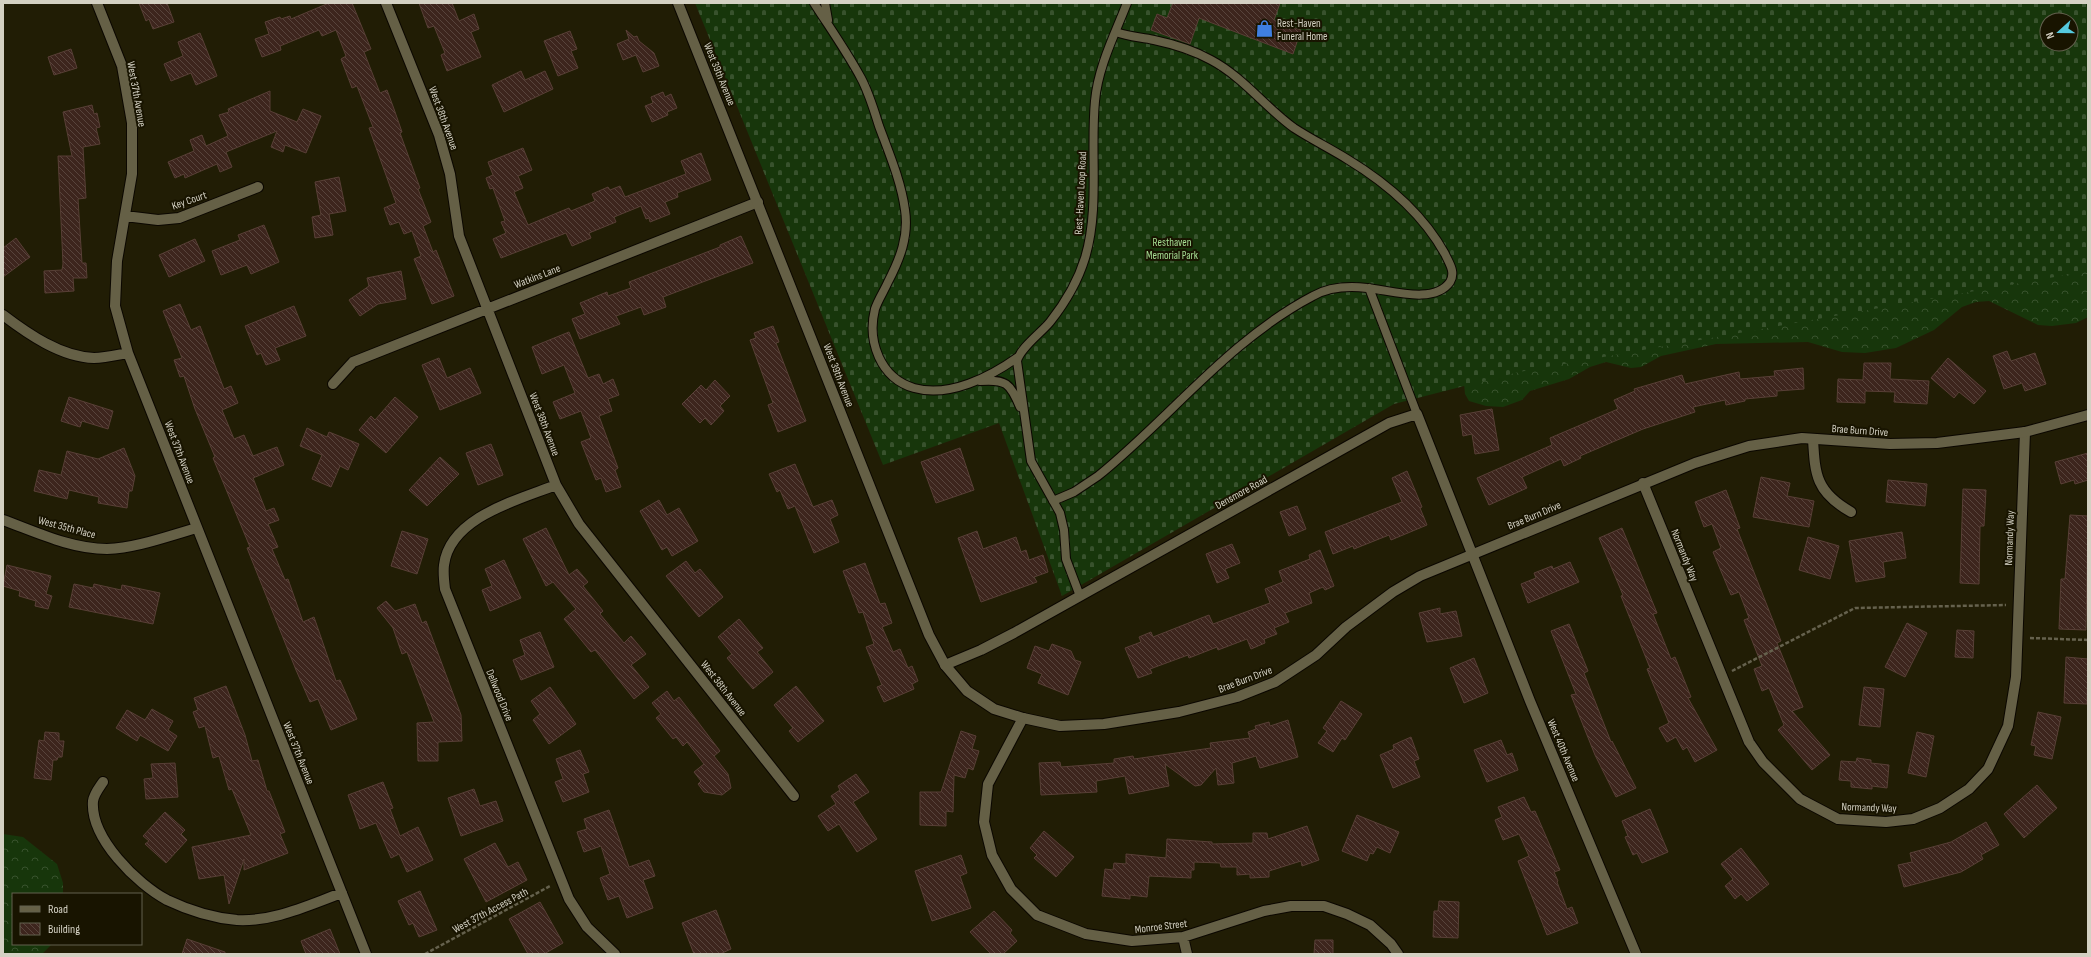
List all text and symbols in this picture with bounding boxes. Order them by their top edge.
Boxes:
north arrow [2039,12,2079,52]
place label: Rest-Haven Funeral Home [1277,17,1328,43]
shop icon: Rest-Haven Funeral Home [1254,19,1274,39]
text: N [2043,30,2057,40]
street label: West 39th Avenue [701,41,738,108]
street label: West 37th Avenue [124,60,149,128]
street label: West 38th Avenue [426,85,461,152]
street label: Rest-Haven Loop Road [1072,151,1089,235]
street label: Key Court [170,188,209,213]
park label: Resthaven Memorial Park [1146,236,1199,262]
street label: Watkins Lane [512,262,562,291]
street label: West 39th Avenue [821,342,857,409]
street label: West 38th Avenue [527,391,563,458]
street label: West 37th Avenue [162,419,197,485]
street label: Brae Burn Drive [1831,422,1889,439]
street label: Densmore Road [1213,473,1270,512]
street label: Brae Burn Drive [1506,498,1563,533]
street label: Normandy Way [2002,509,2017,566]
street label: West 35th Place [37,514,97,541]
street label: Normandy Way [1668,527,1701,584]
street label: West 38th Avenue [698,658,749,719]
street label: Brae Burn Drive [1216,663,1274,696]
street label: Dellwood Drive [483,667,516,723]
street label: West 40th Avenue [1545,717,1583,783]
street label: West 37th Avenue [280,720,317,786]
street label: Normandy Way [1841,800,1898,815]
street label: West 37th Access Path [450,885,530,936]
legend [12,893,142,945]
text: Road [48,902,68,917]
street label: Monroe Street [1134,917,1189,936]
text: Building [48,922,80,937]

